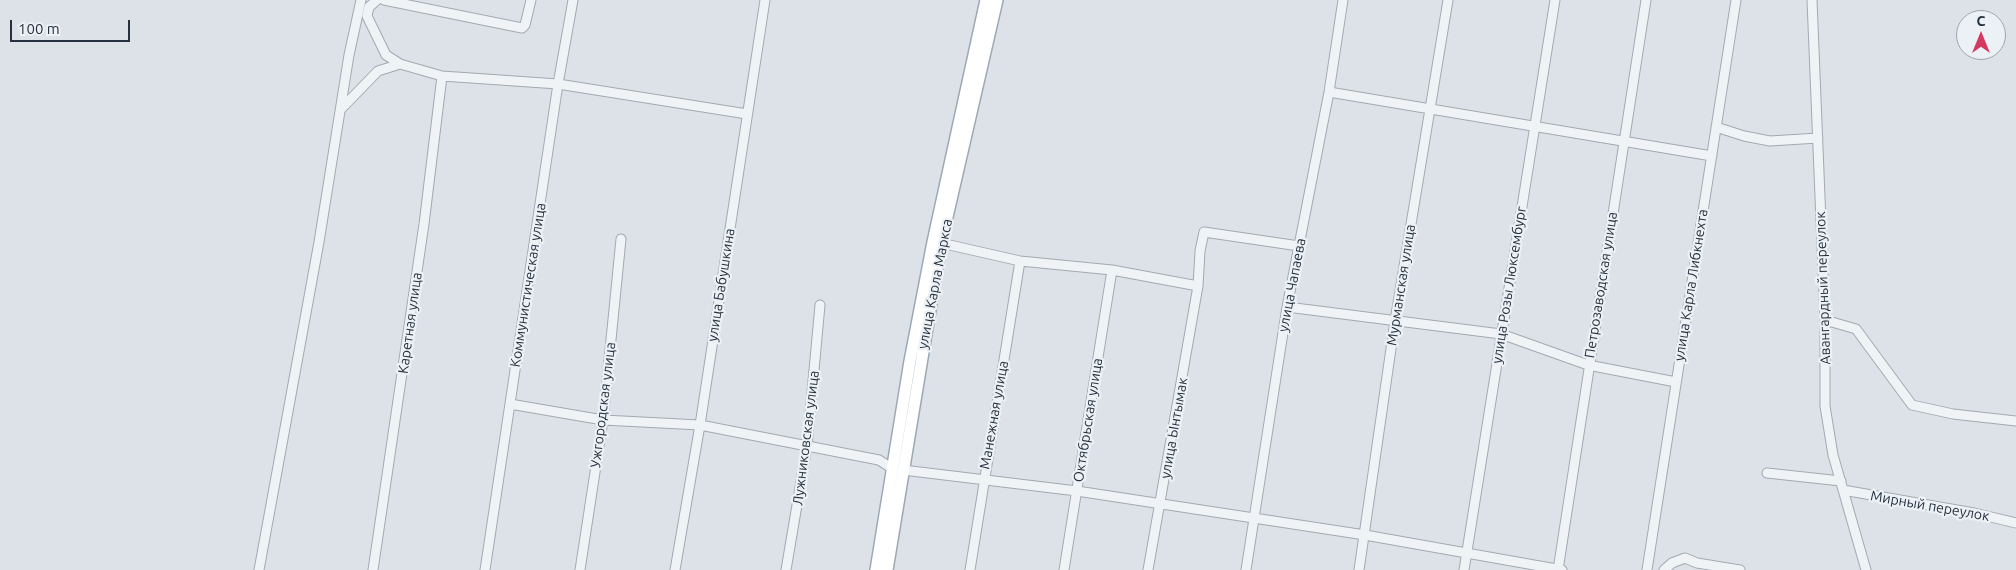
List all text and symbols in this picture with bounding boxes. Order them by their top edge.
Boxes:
scale bar [12,10,132,42]
north arrow [1956,10,2006,60]
text: С [1977,13,1985,29]
text: 100 m [18,20,60,37]
street label: Коммунистическая улица [507,202,549,368]
street label: улица Розы Люксембург [1488,205,1530,365]
street label: улица Карла Либкнехта [1671,208,1711,362]
street label: Петрозаводская улица [1581,211,1621,359]
street label: Авангардный переулок [1812,211,1834,365]
street label: улица Карла Маркса [914,217,956,351]
street label: Мурманская улица [1383,223,1419,347]
street label: улица Бабушкина [704,227,738,343]
street label: улица Чапаева [1275,237,1309,333]
street label: Каретная улица [395,271,425,375]
street label: Ужгородская улица [587,341,619,469]
street label: Октябрьская улица [1070,357,1106,483]
street label: Манежная улица [976,359,1012,471]
street label: Лужниковская улица [789,369,823,507]
street label: улица Ынтымак [1157,376,1191,480]
street label: Мирный переулок [1869,487,1991,525]

